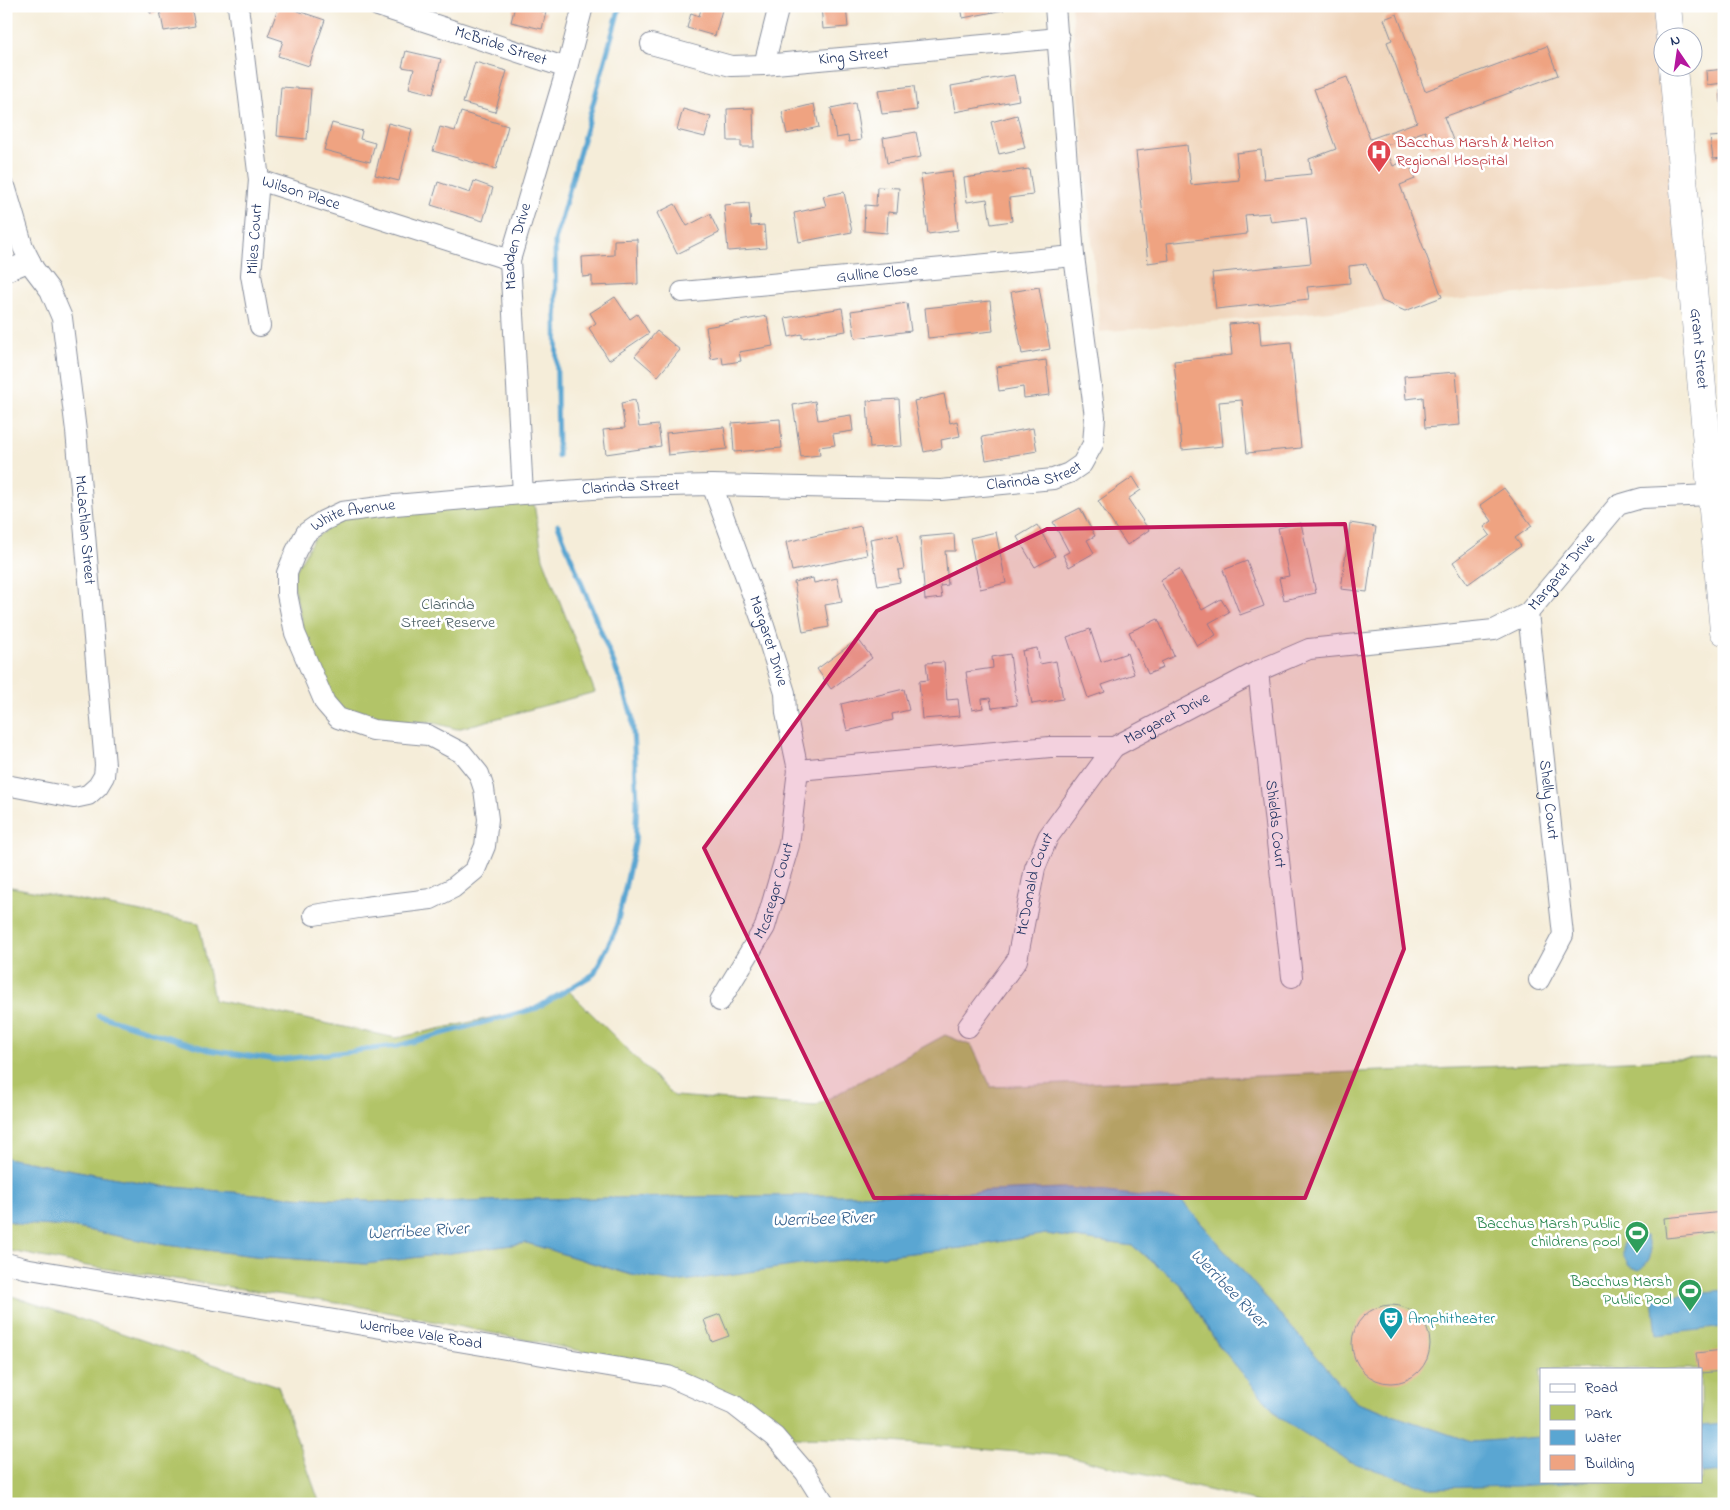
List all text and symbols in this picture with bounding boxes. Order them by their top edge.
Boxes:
street label: McBride Street [451,20,551,73]
north arrow [1652,28,1702,78]
text: N [1668,30,1682,52]
street label: King Street [818,42,890,72]
place label: Bacchus Marsh & Melton Regional Hospital [1395,131,1554,173]
hospital icon: Bacchus Marsh & Melton Regional Hospital [1366,139,1392,173]
street label: Wilson Place [259,170,344,217]
street label: Madden Drive [498,199,539,290]
street label: Miles Court [241,202,269,275]
street label: Gulline Close [835,258,920,290]
street label: Grant Street [1683,307,1714,391]
street label: Clarinda Street [985,455,1088,497]
street label: McLachlan Street [68,474,101,586]
street label: Clarinda Street [581,474,681,502]
street label: White Avenue [306,493,398,538]
street label: Margaret Drive [1522,528,1602,616]
street label: Margaret Drive [742,592,794,690]
park label: Clarinda Street Reserve [401,593,496,635]
street label: Margaret Drive [1120,686,1215,751]
street label: Shelly Court [1532,759,1565,842]
street label: Shields Court [1258,779,1292,870]
street label: McDonald Court [1010,827,1060,938]
street label: McGregor Court [748,839,801,944]
water label: Werribee River [772,1205,876,1235]
place label: Bacchus Marsh Public childrens pool [1475,1212,1621,1254]
water label: Werribee River [367,1216,471,1248]
sports icon: Bacchus Marsh Public childrens pool [1624,1220,1650,1254]
water label: Werribee River [1184,1244,1274,1336]
place label: Bacchus Marsh Public Pool [1569,1270,1672,1312]
sports icon: Bacchus Marsh Public Pool [1677,1278,1703,1312]
theatre icon: Amphitheater [1378,1306,1404,1340]
place label: Amphitheater [1408,1307,1495,1331]
street label: Werribee Vale Road [358,1312,484,1357]
legend [1540,1368,1702,1482]
text: Road [1585,1377,1618,1399]
text: Park [1585,1403,1613,1425]
text: Water [1585,1427,1621,1449]
text: Building [1584,1453,1634,1476]

